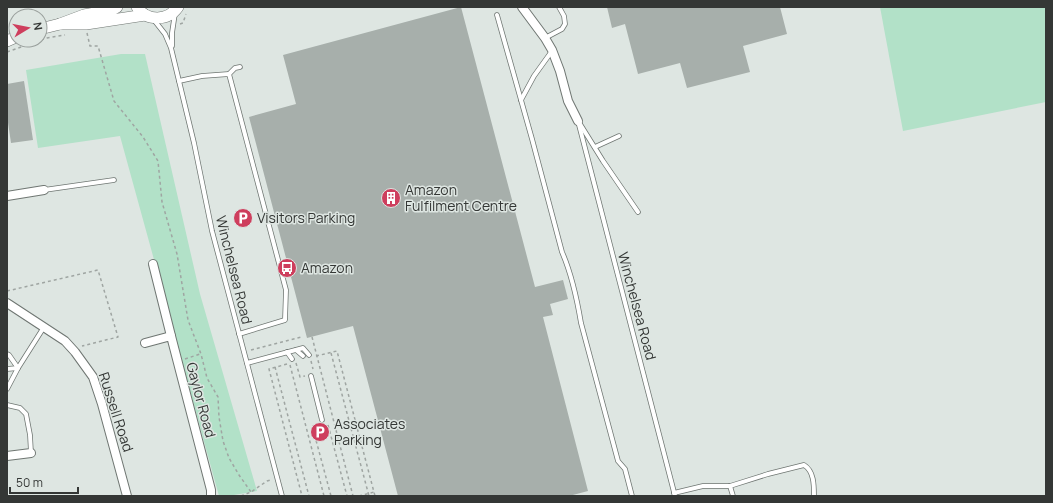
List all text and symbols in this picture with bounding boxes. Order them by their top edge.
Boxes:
north arrow [8,8,48,48]
text: N [30,21,46,31]
place label: Amazon Fulfilment Centre [405,180,517,215]
building icon: Amazon Fulfilment Centre [380,187,402,209]
parking icon: Visitors Parking [232,207,254,229]
place label: Visitors Parking [257,208,355,227]
street label: Winchelsea Road [212,214,257,326]
street label: Winchelsea Road [614,250,661,362]
bus stop icon: Amazon [276,257,298,279]
place label: Amazon [301,258,353,277]
street label: Gaylor Road [182,360,221,440]
street label: Russell Road [95,370,138,454]
place label: Associates Parking [334,414,405,449]
parking icon: Associates Parking [309,421,331,443]
scale bar [10,469,78,495]
text: 50 m [16,474,43,491]

